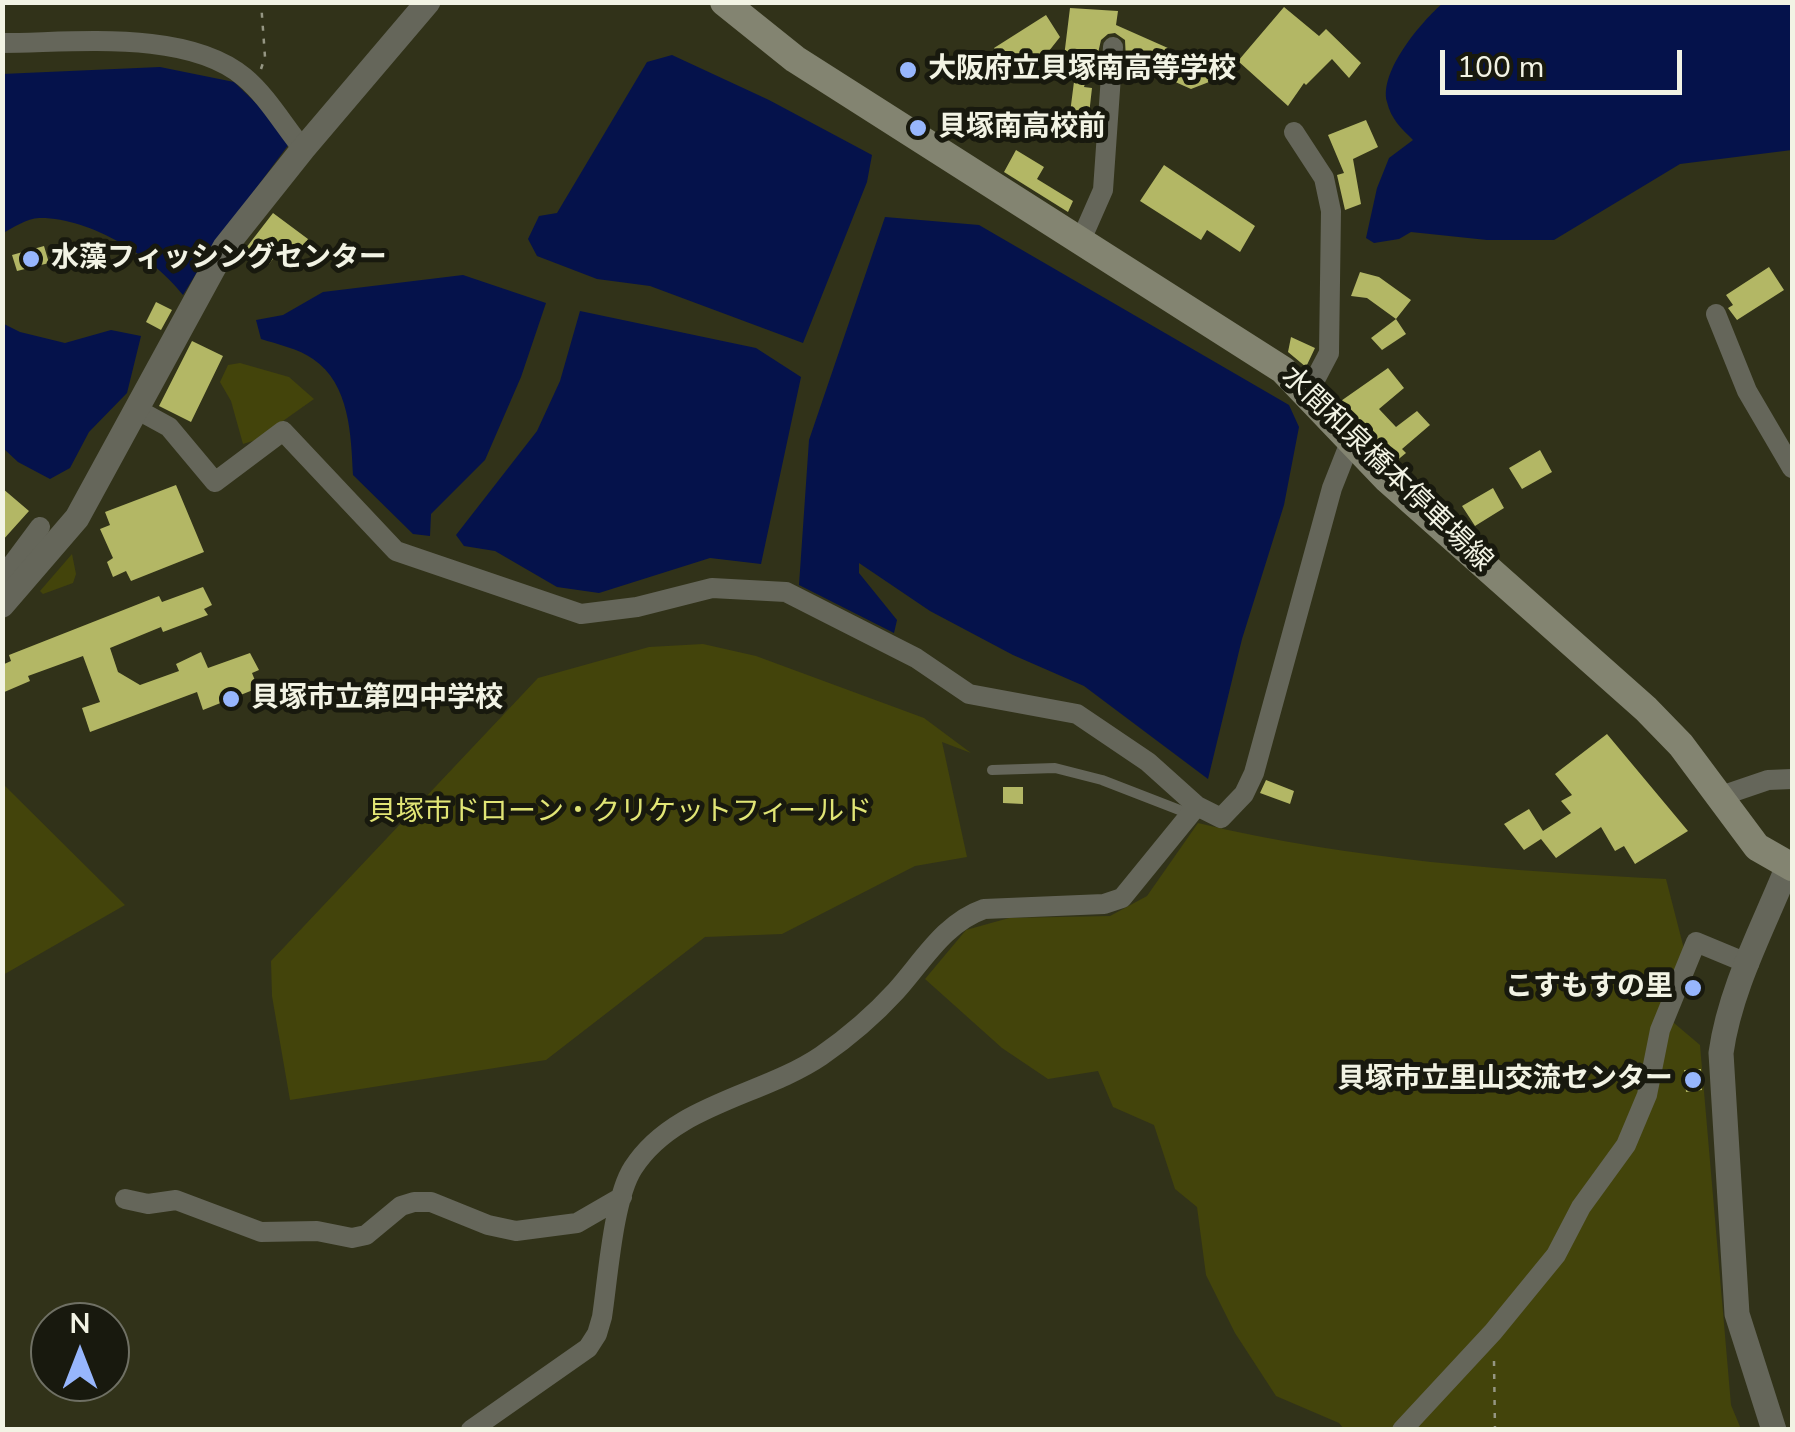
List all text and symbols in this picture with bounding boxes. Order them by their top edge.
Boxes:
scale bar [1445,30,1688,92]
text: 100 m [1457,47,1544,88]
place label: 大阪府立貝塚南高等学校 [928,53,1236,87]
marker: 大阪府立貝塚南高等学校 [897,59,919,81]
place label: 貝塚南高校前 [938,111,1106,145]
marker: 貝塚南高校前 [907,117,929,139]
place label: 水藻フィッシングセンター [51,242,387,276]
marker: 水藻フィッシングセンター [20,248,42,270]
street label: 水間和泉橋本停車場線 [1274,361,1498,579]
place label: 貝塚市立第四中学校 [251,682,503,716]
marker: 貝塚市立第四中学校 [220,688,242,710]
park label: 貝塚市ドローン・クリケットフィールド [368,796,872,830]
place label: こすもすの里 [1505,971,1673,1005]
marker: こすもすの里 [1682,977,1704,999]
place label: 貝塚市立里山交流センター [1337,1063,1673,1097]
marker: 貝塚市立里山交流センター [1682,1069,1704,1091]
north arrow [30,1302,130,1402]
text: N [70,1305,90,1343]

